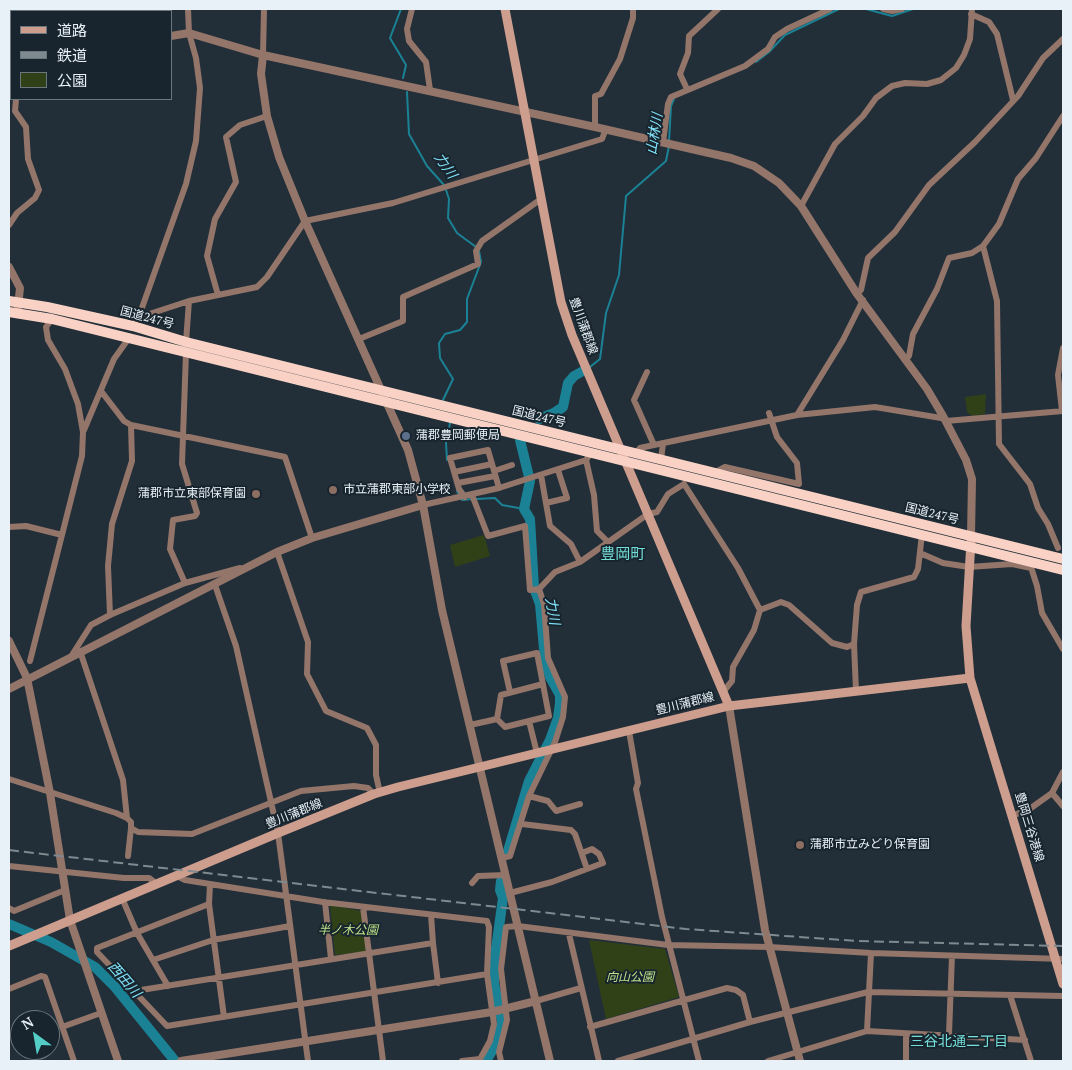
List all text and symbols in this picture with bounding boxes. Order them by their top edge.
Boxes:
legend [10,10,172,100]
text: 道路 [57,20,87,40]
text: 鉄道 [57,45,87,65]
text: 公園 [57,70,87,90]
water label: 山林川 [643,112,667,156]
water label: 力川 [430,150,460,182]
street label: 豊川蒲郡線 [566,295,600,357]
street label: 国道247号 [118,304,176,332]
street label: 国道247号 [510,403,568,431]
place label: 蒲郡豊岡郵便局 [416,429,500,443]
marker: 蒲郡豊岡郵便局 [400,430,412,442]
place label: 市立蒲郡東部小学校 [343,483,451,497]
marker: 市立蒲郡東部小学校 [327,484,339,496]
place label: 蒲郡市立東部保育園 [138,487,246,501]
marker: 蒲郡市立東部保育園 [250,488,262,500]
street label: 国道247号 [903,500,961,528]
district label: 豊岡町 [601,546,645,564]
water label: 力川 [541,596,563,626]
street label: 豊川蒲郡線 [654,690,716,718]
street label: 豊岡三谷港線 [1012,790,1046,864]
street label: 豊川蒲郡線 [263,796,325,832]
place label: 蒲郡市立みどり保育園 [810,838,930,852]
marker: 蒲郡市立みどり保育園 [794,839,806,851]
park label: 半ノ木公園 [318,924,378,938]
water label: 西田川 [104,959,144,1001]
park label: 向山公園 [606,971,654,985]
north arrow [10,1010,60,1060]
text: N [18,1012,37,1034]
district label: 三谷北通二丁目 [910,1034,1008,1050]

